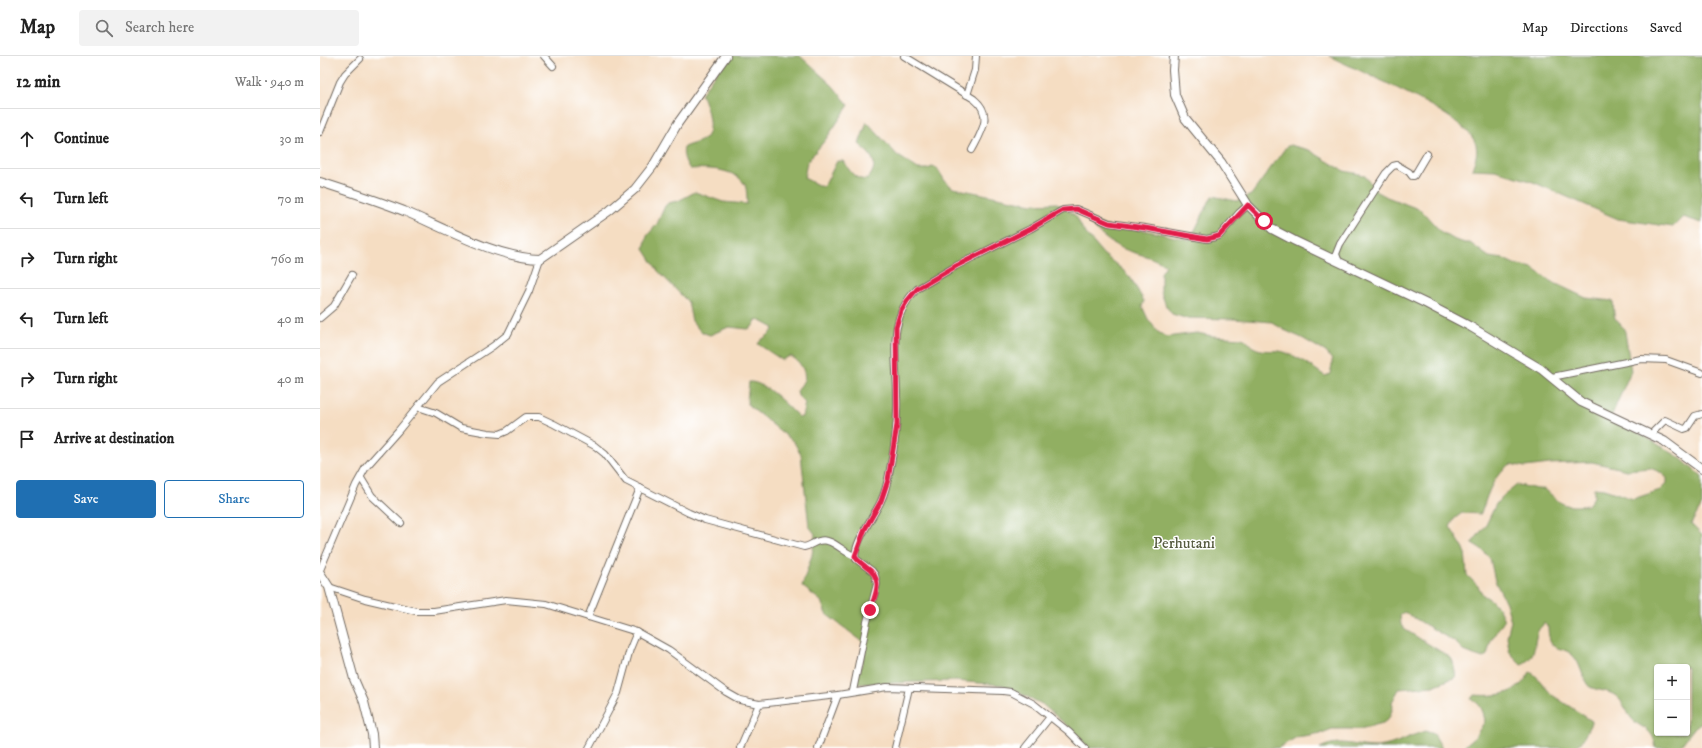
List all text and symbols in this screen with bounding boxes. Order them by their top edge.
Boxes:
search box [79,10,359,46]
text: Map [20,16,55,39]
icon: search [93,17,115,39]
text: Search here [125,18,194,37]
text: Map [1522,19,1548,37]
text: Directions [1570,19,1628,37]
text: Saved [1650,19,1682,37]
text: 12 min [16,71,60,93]
text: Walk · 940 m [235,74,304,90]
icon: ahead [16,128,38,150]
text: Continue [54,129,109,148]
text: 30 m [280,131,304,147]
icon: left [16,188,38,210]
text: Turn left [54,189,108,208]
text: 70 m [278,191,304,207]
route start [1255,212,1273,230]
icon: right [16,248,38,270]
text: Turn right [54,249,117,268]
text: 760 m [271,251,304,267]
icon: left [16,308,38,330]
text: Turn left [54,309,108,328]
text: 40 m [277,311,304,327]
icon: right [16,368,38,390]
text: Turn right [54,369,117,388]
text: 40 m [277,371,304,387]
icon: arrive [16,428,38,450]
text: Arrive at destination [54,429,174,448]
button: Save [16,480,156,518]
button: Share [164,480,304,518]
park label: Perhutani [1153,533,1215,553]
route end [861,601,879,619]
map controls [1654,664,1690,736]
button: + [1654,664,1690,700]
button: − [1654,700,1690,736]

